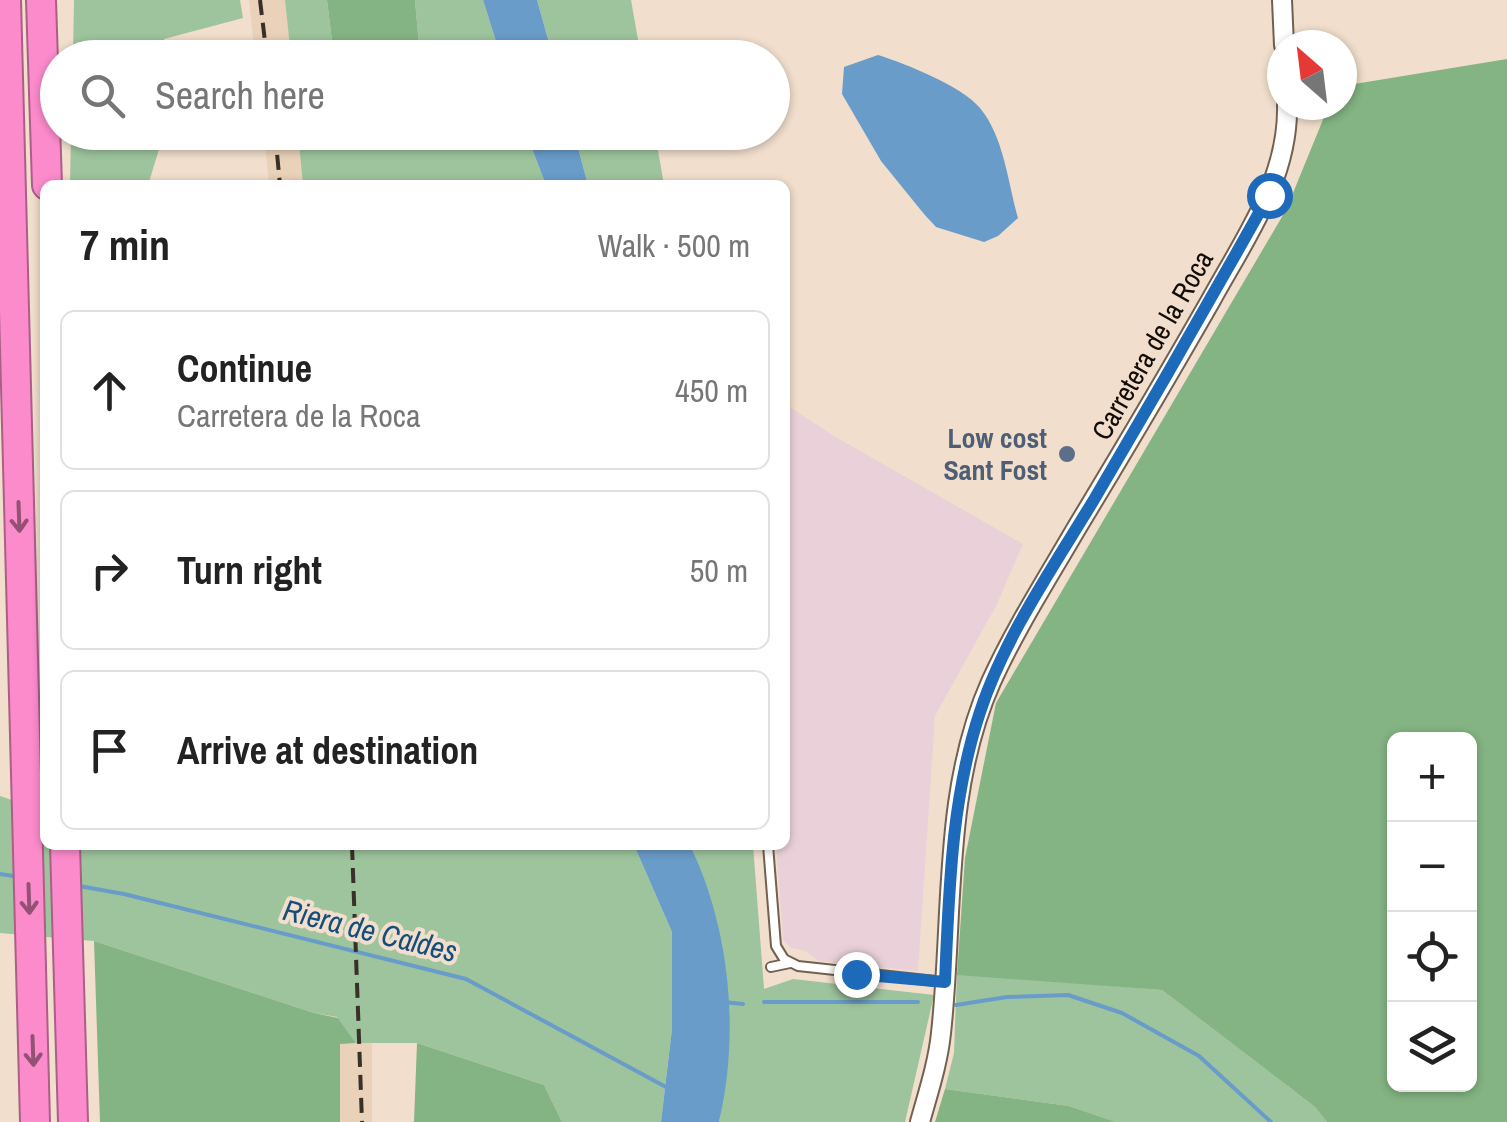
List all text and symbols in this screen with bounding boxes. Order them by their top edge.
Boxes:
north arrow [1267,30,1357,120]
search box [40,40,790,150]
icon: search [75,68,130,123]
text: Search here [155,70,325,121]
route start [1247,173,1293,219]
text: 7 min [80,217,170,273]
text: Walk · 500 m [598,224,750,267]
street label: Carretera de la Roca [1082,243,1222,447]
text: Continue [177,343,312,394]
icon: ahead [82,363,137,418]
text: 450 m [675,369,748,412]
text: Carretera de la Roca [177,394,421,437]
place label: Low cost Sant Fost [944,419,1047,489]
marker: Low cost Sant Fost [1056,443,1078,465]
one-way arrow [9,501,28,533]
icon: right [82,543,137,598]
text: Turn right [177,545,322,596]
text: 50 m [690,549,748,592]
icon: arrive [82,723,137,778]
text: Arrive at destination [177,725,478,776]
map controls [1387,732,1477,1092]
button: + [1387,732,1477,822]
button: − [1387,822,1477,912]
one-way arrow [20,882,39,914]
water label: Riera de Caldes [279,889,461,971]
button: locate [1387,912,1477,1002]
route end [834,952,880,998]
button: layers [1387,1002,1477,1092]
one-way arrow [24,1034,43,1066]

